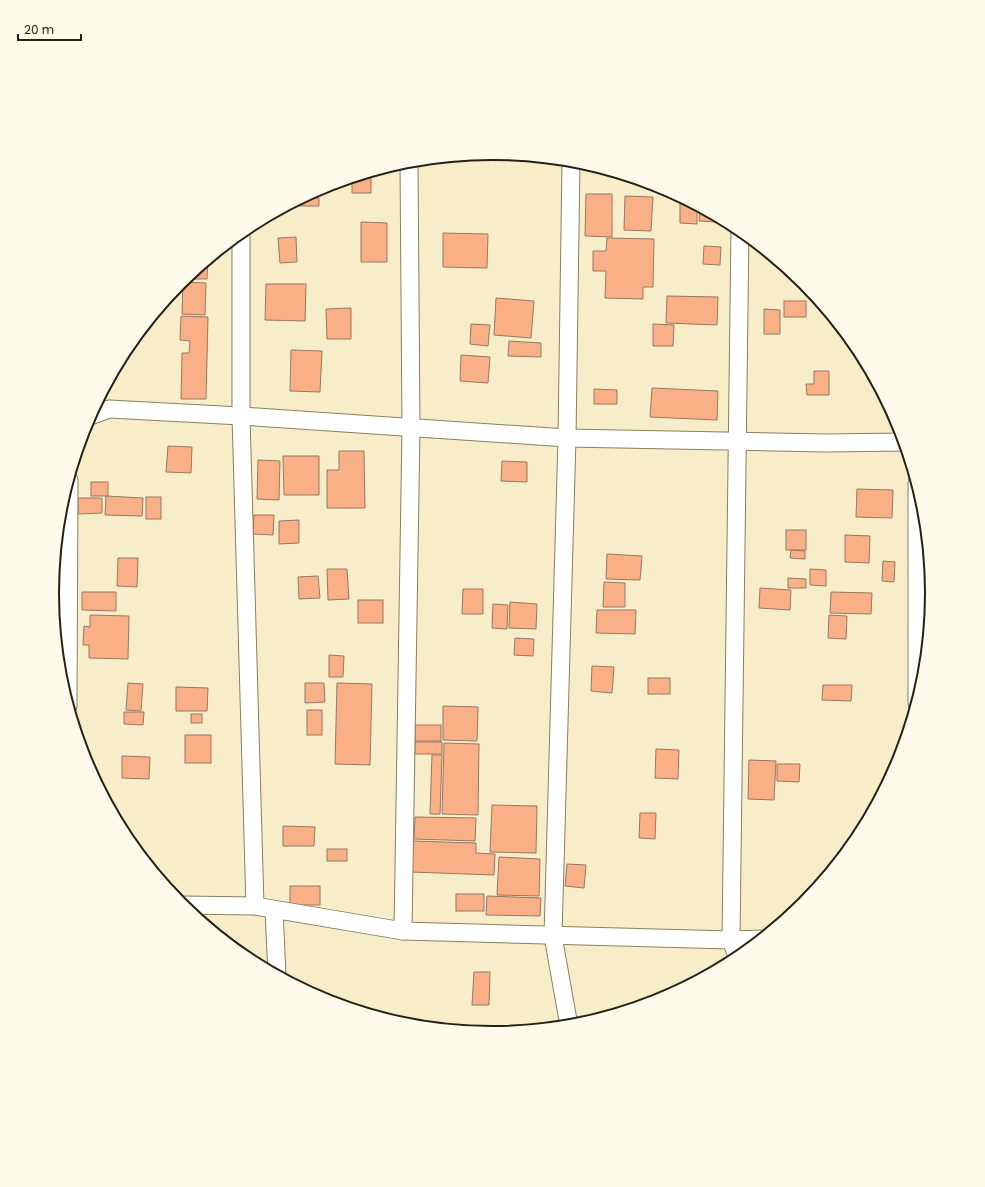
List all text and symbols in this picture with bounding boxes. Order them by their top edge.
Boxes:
scale bar [18,16,81,42]
text: 20 m [24,21,54,38]

